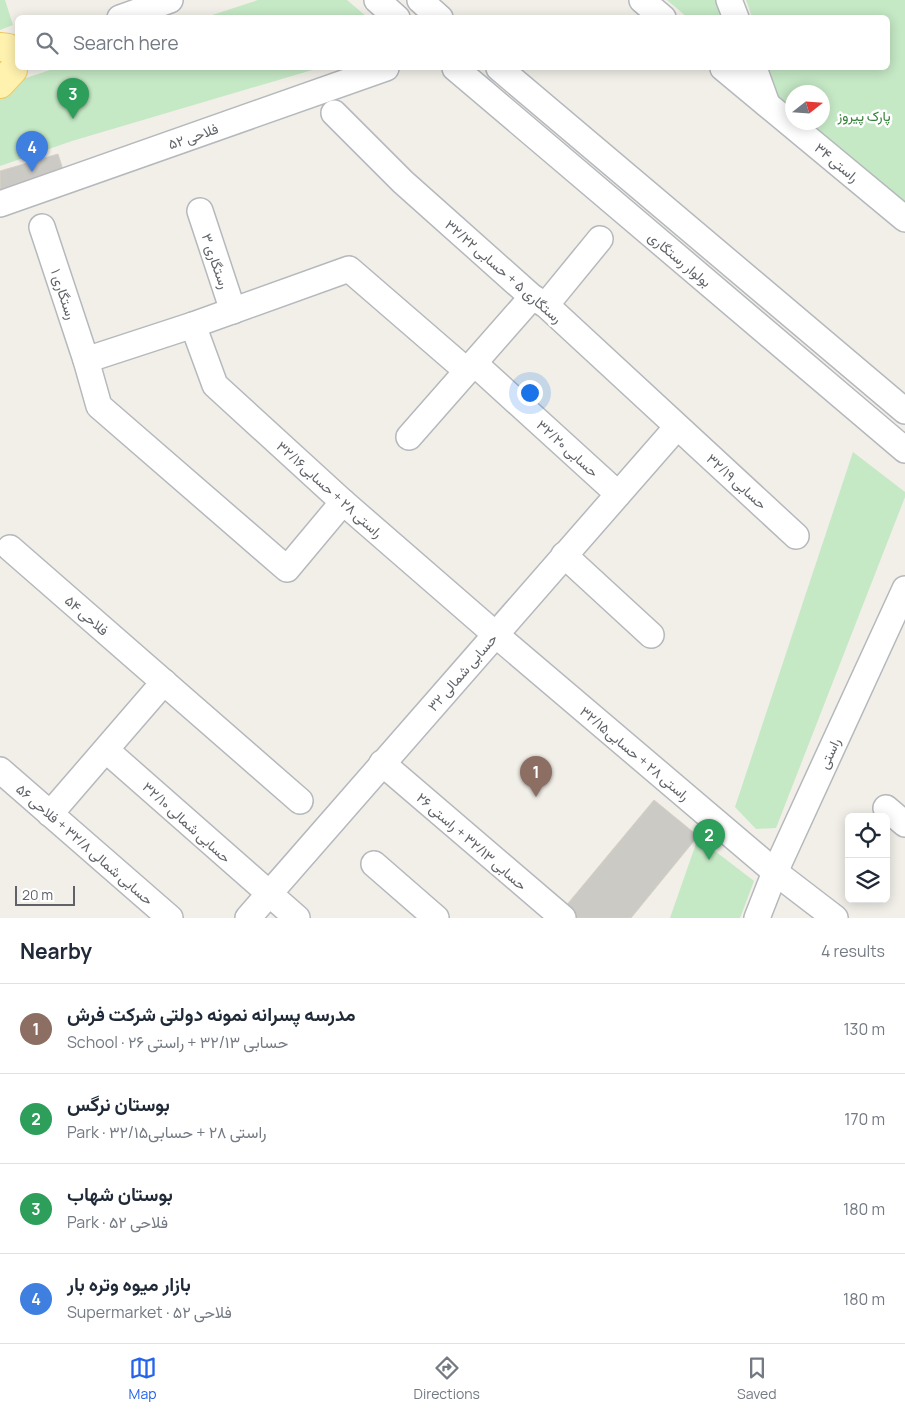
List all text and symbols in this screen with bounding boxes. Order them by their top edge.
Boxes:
search box [15,15,890,70]
icon: search [33,29,61,57]
text: Search here [73,30,179,56]
pin: 3 [57,78,89,119]
north arrow [785,85,830,130]
park label: پارک پیروز [836,106,891,126]
street label: فلاحی ۵۲ [165,119,221,153]
pin: 4 [16,131,48,172]
street label: راستی ۳۴ [811,138,863,186]
street label: رستگاری ۵ + حسابی ۳۲/۲۲ [441,215,567,327]
street label: بولوار رستگاری [644,227,716,291]
street label: رستگاری ۳ [198,231,234,292]
street label: رستگاری ۱ [47,266,81,322]
your location [517,380,543,406]
street label: حسابی ۳۲/۲۰ [533,415,603,481]
street label: راستی ۲۸ + حسابی۳۲/۱۶ [273,436,387,542]
street label: حسابی ۳۲/۱۹ [703,449,771,513]
street label: فلاحی ۵۴ [61,591,113,639]
street label: حسابی شمالی ۳۲ [423,629,501,715]
street label: راستی ۲۸ + حسابی۳۲/۱۵ [576,701,694,805]
street label: راستی [814,734,845,772]
pin: 1 [520,756,552,797]
street label: حسابی شمالی ۳۲/۱۰ [139,777,235,867]
street label: حسابی شمالی ۳۲/۸ + فلاحی ۵۶ [12,779,158,909]
street label: حسابی ۳۲/۱۳ + راستی ۲۶ [413,788,531,894]
map controls [845,813,890,903]
button: locate [845,813,890,858]
pin: 2 [693,819,725,860]
button: layers [845,858,890,903]
scale bar [15,883,75,906]
text: 20 m [22,885,53,904]
text: Nearby [20,937,92,965]
text: 4 results [821,940,885,962]
text: مدرسه پسرانه نمونه دولتی شرکت فرش [67,1001,356,1027]
text: 1 [32,1018,40,1040]
text: 130 m [843,1018,885,1040]
text: School · حسابی ۳۲/۱۳ + راستی ۲۶ [67,1031,288,1053]
text: بوستان نرگس [67,1091,170,1117]
text: 2 [31,1108,41,1130]
text: 170 m [844,1108,885,1130]
text: Park · راستی ۲۸ + حسابی۳۲/۱۵ [67,1121,267,1143]
text: بوستان شهاب [67,1181,173,1207]
text: 3 [31,1198,41,1220]
text: 180 m [843,1198,885,1220]
text: Park · فلاحی ۵۲ [67,1211,168,1233]
text: بازار میوه وتره بار [67,1271,191,1297]
text: 4 [31,1288,41,1310]
text: 180 m [843,1288,885,1310]
text: Supermarket · فلاحی ۵۲ [67,1301,232,1323]
tab: Map [129,1354,157,1403]
tab: Directions [414,1354,480,1403]
tab: Saved [737,1354,776,1403]

